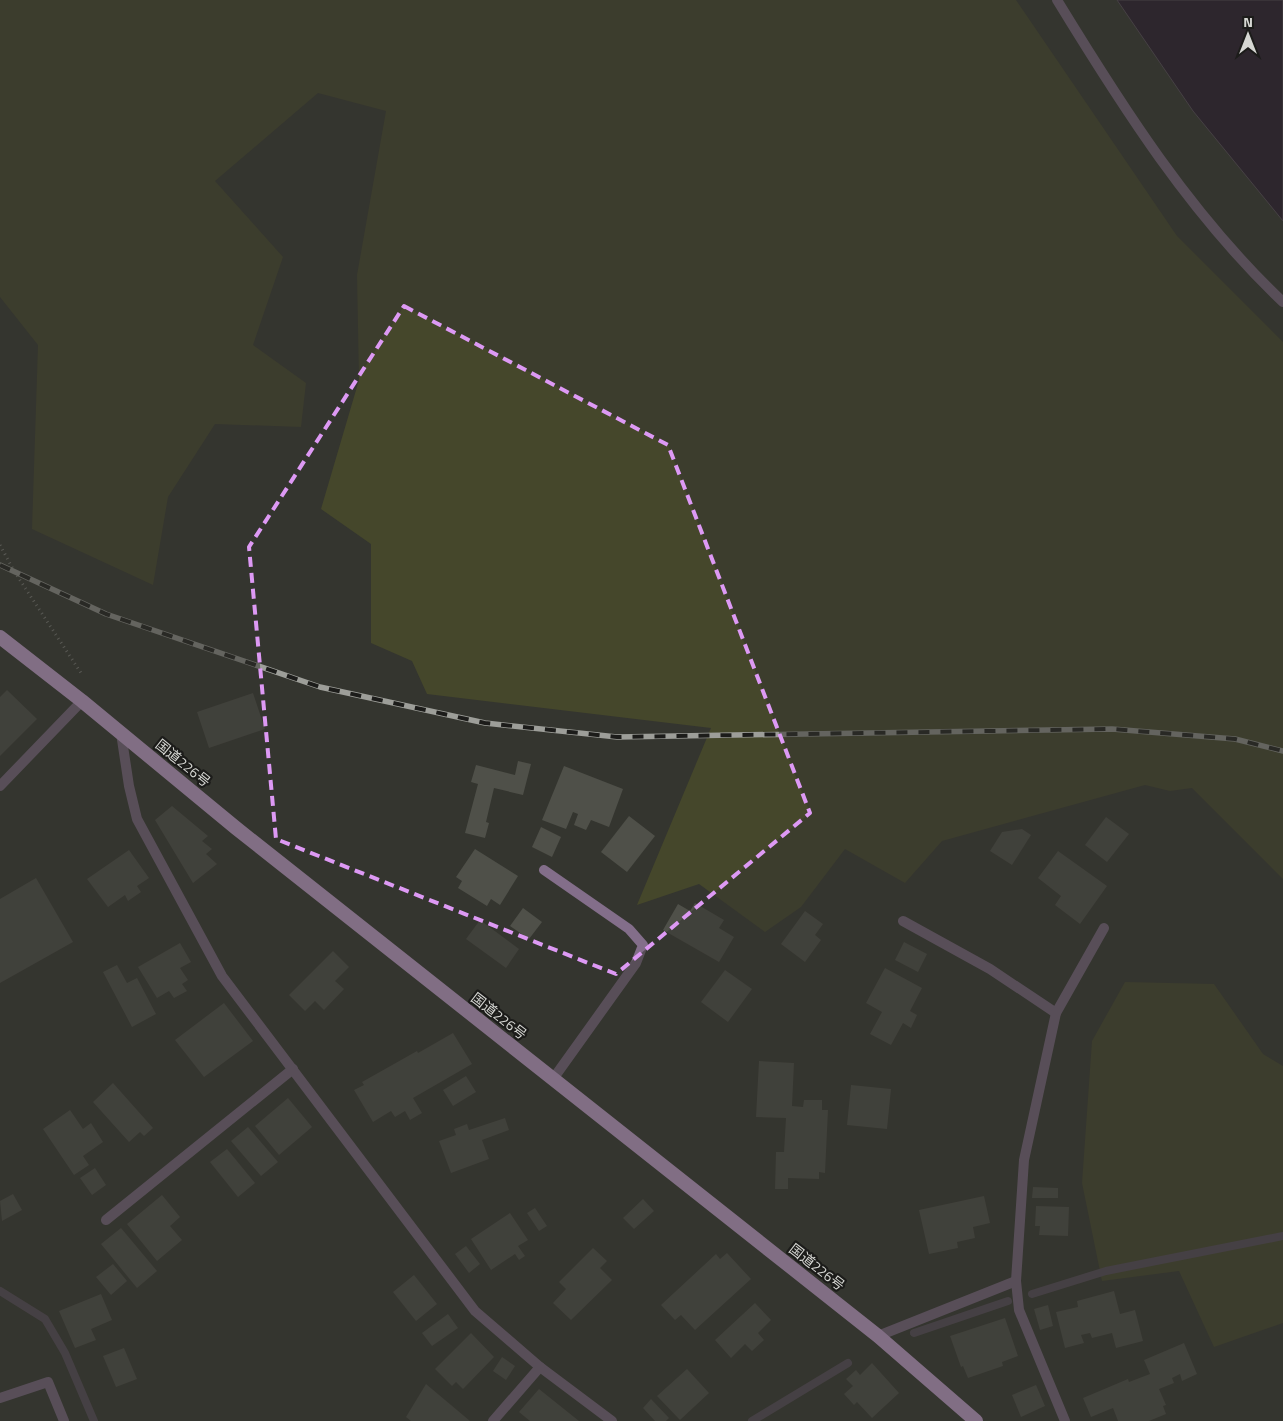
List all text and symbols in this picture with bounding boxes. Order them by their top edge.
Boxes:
north arrow [1223,10,1273,60]
text: N [1243,11,1253,32]
street label: 国道226号 [151,734,215,791]
street label: 国道226号 [467,987,532,1044]
street label: 国道226号 [785,1238,850,1295]

